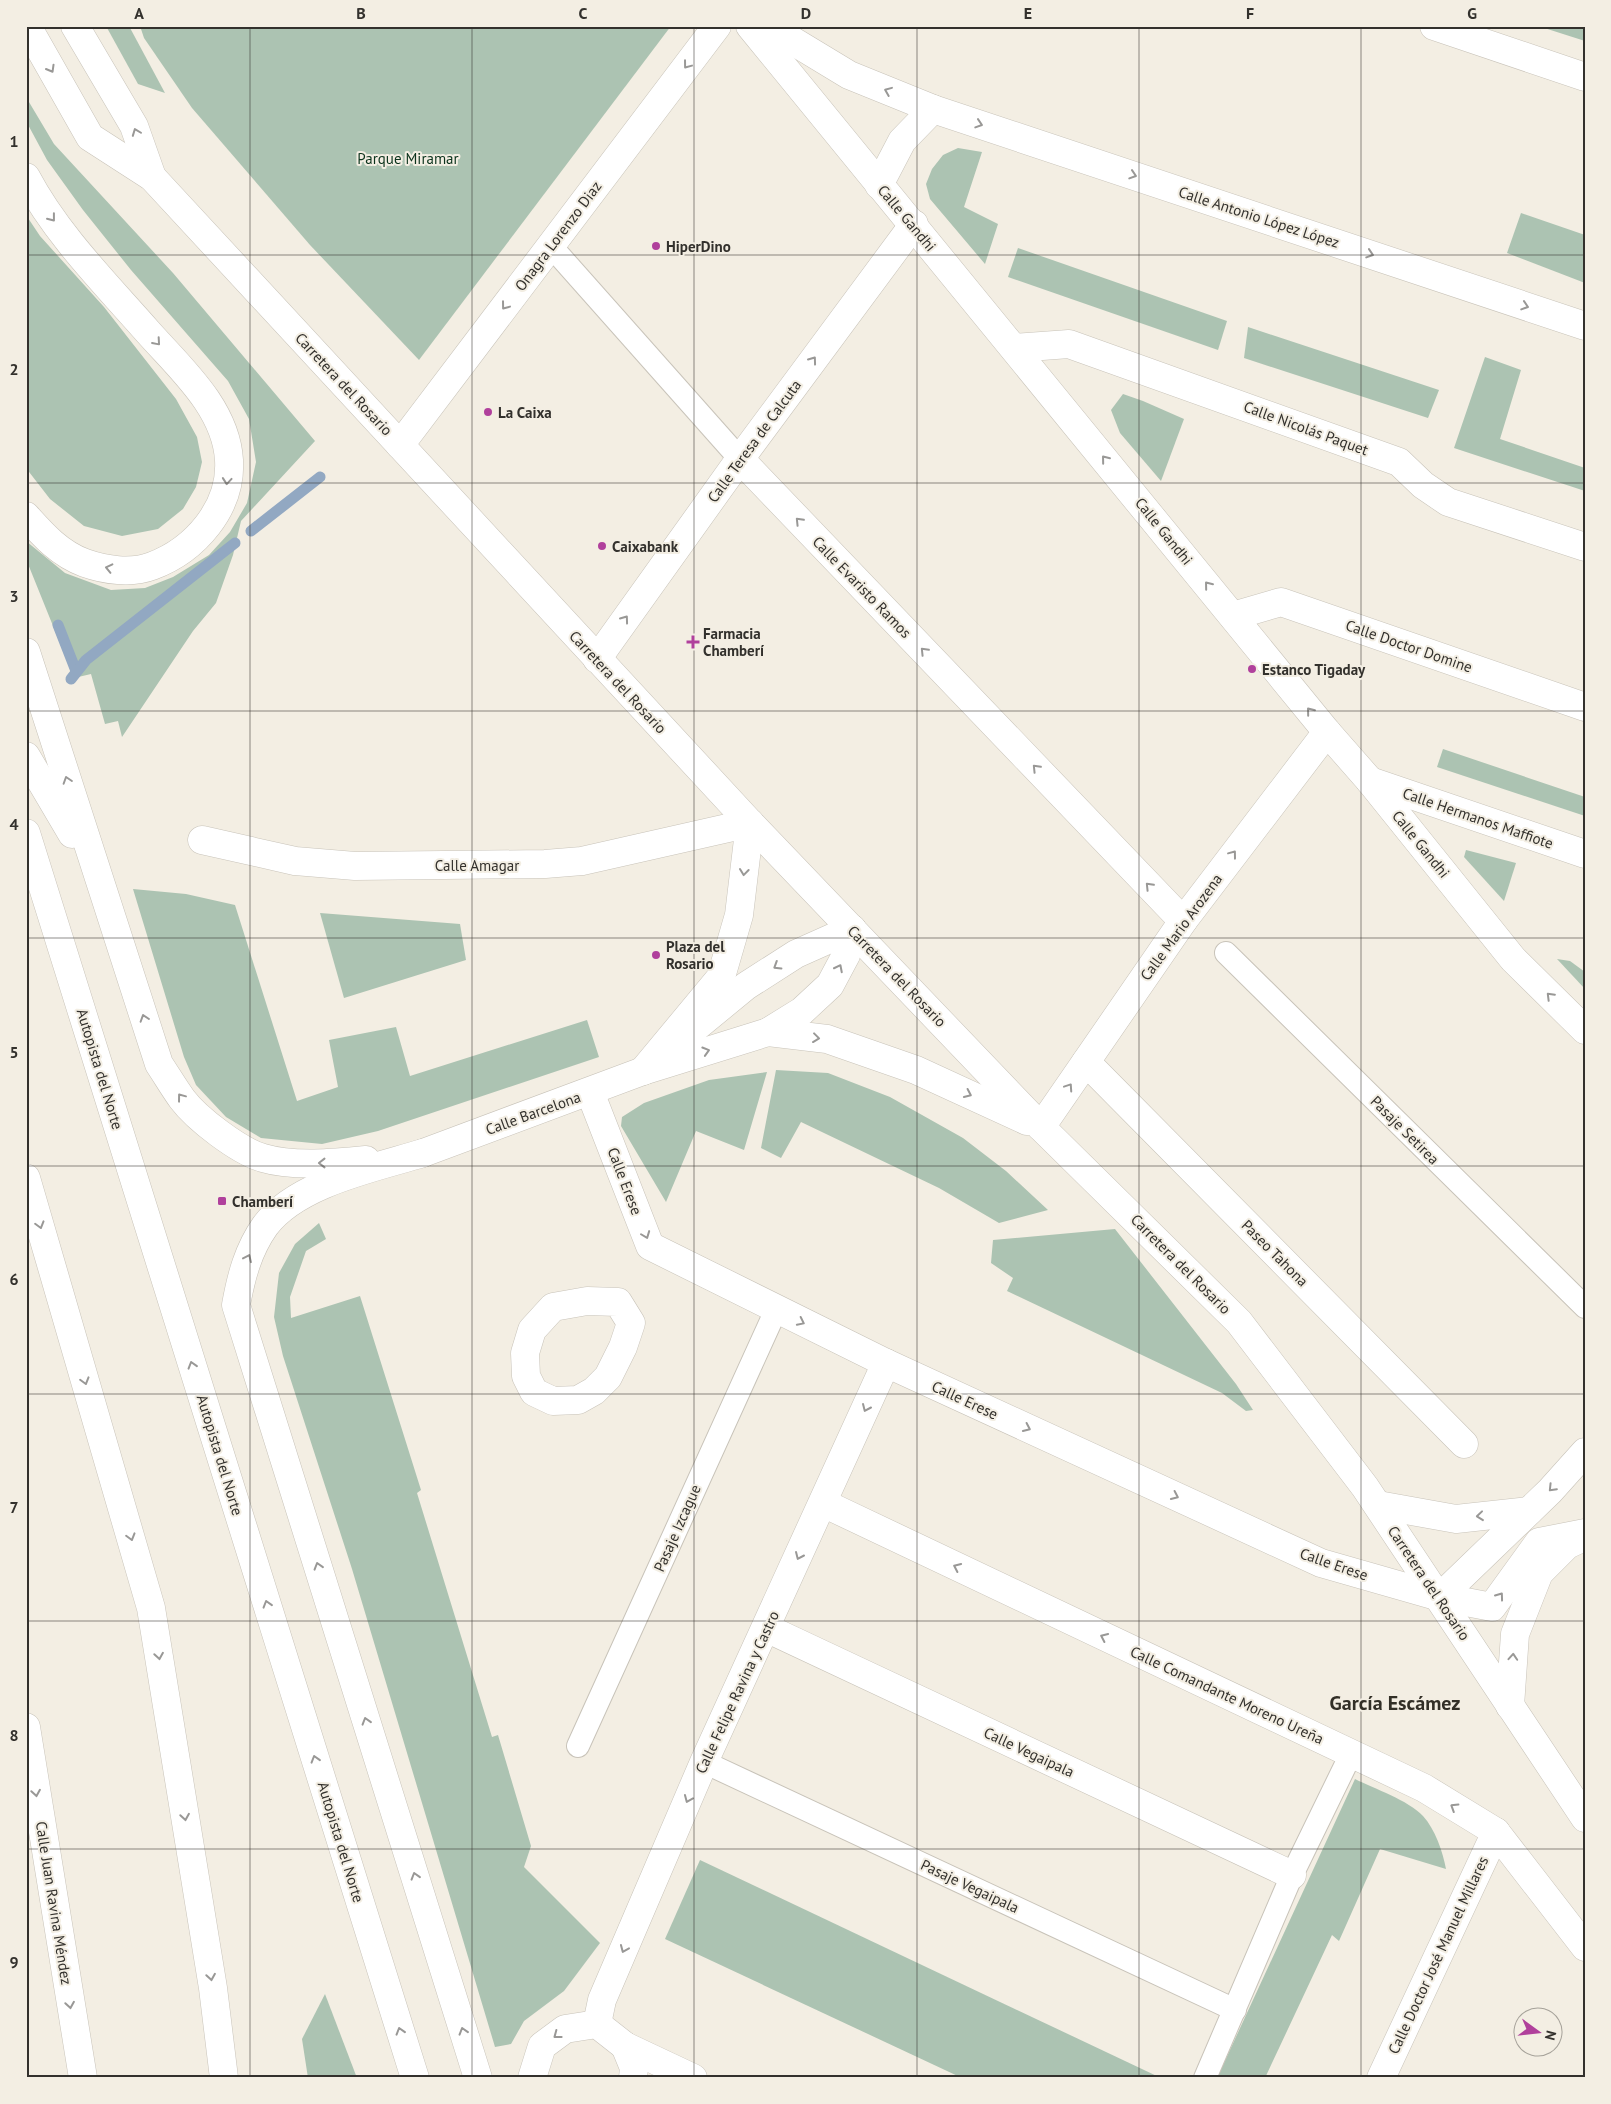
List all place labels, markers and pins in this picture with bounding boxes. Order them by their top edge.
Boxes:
place label: HiperDino [666,237,731,256]
marker: HiperDino [650,240,662,252]
place label: La Caixa [498,403,552,422]
marker: La Caixa [482,406,494,418]
place label: Caixabank [612,537,679,556]
marker: Caixabank [596,540,608,552]
place label: Farmacia Chamberí [703,624,764,660]
marker: Farmacia Chamberí [687,636,699,648]
place label: Estanco Tigaday [1262,660,1366,679]
marker: Estanco Tigaday [1246,663,1258,675]
place label: Plaza del Rosario [666,937,725,973]
marker: Plaza del Rosario [650,949,662,961]
place label: Chamberí [232,1192,293,1211]
marker: Chamberí [216,1195,228,1207]

